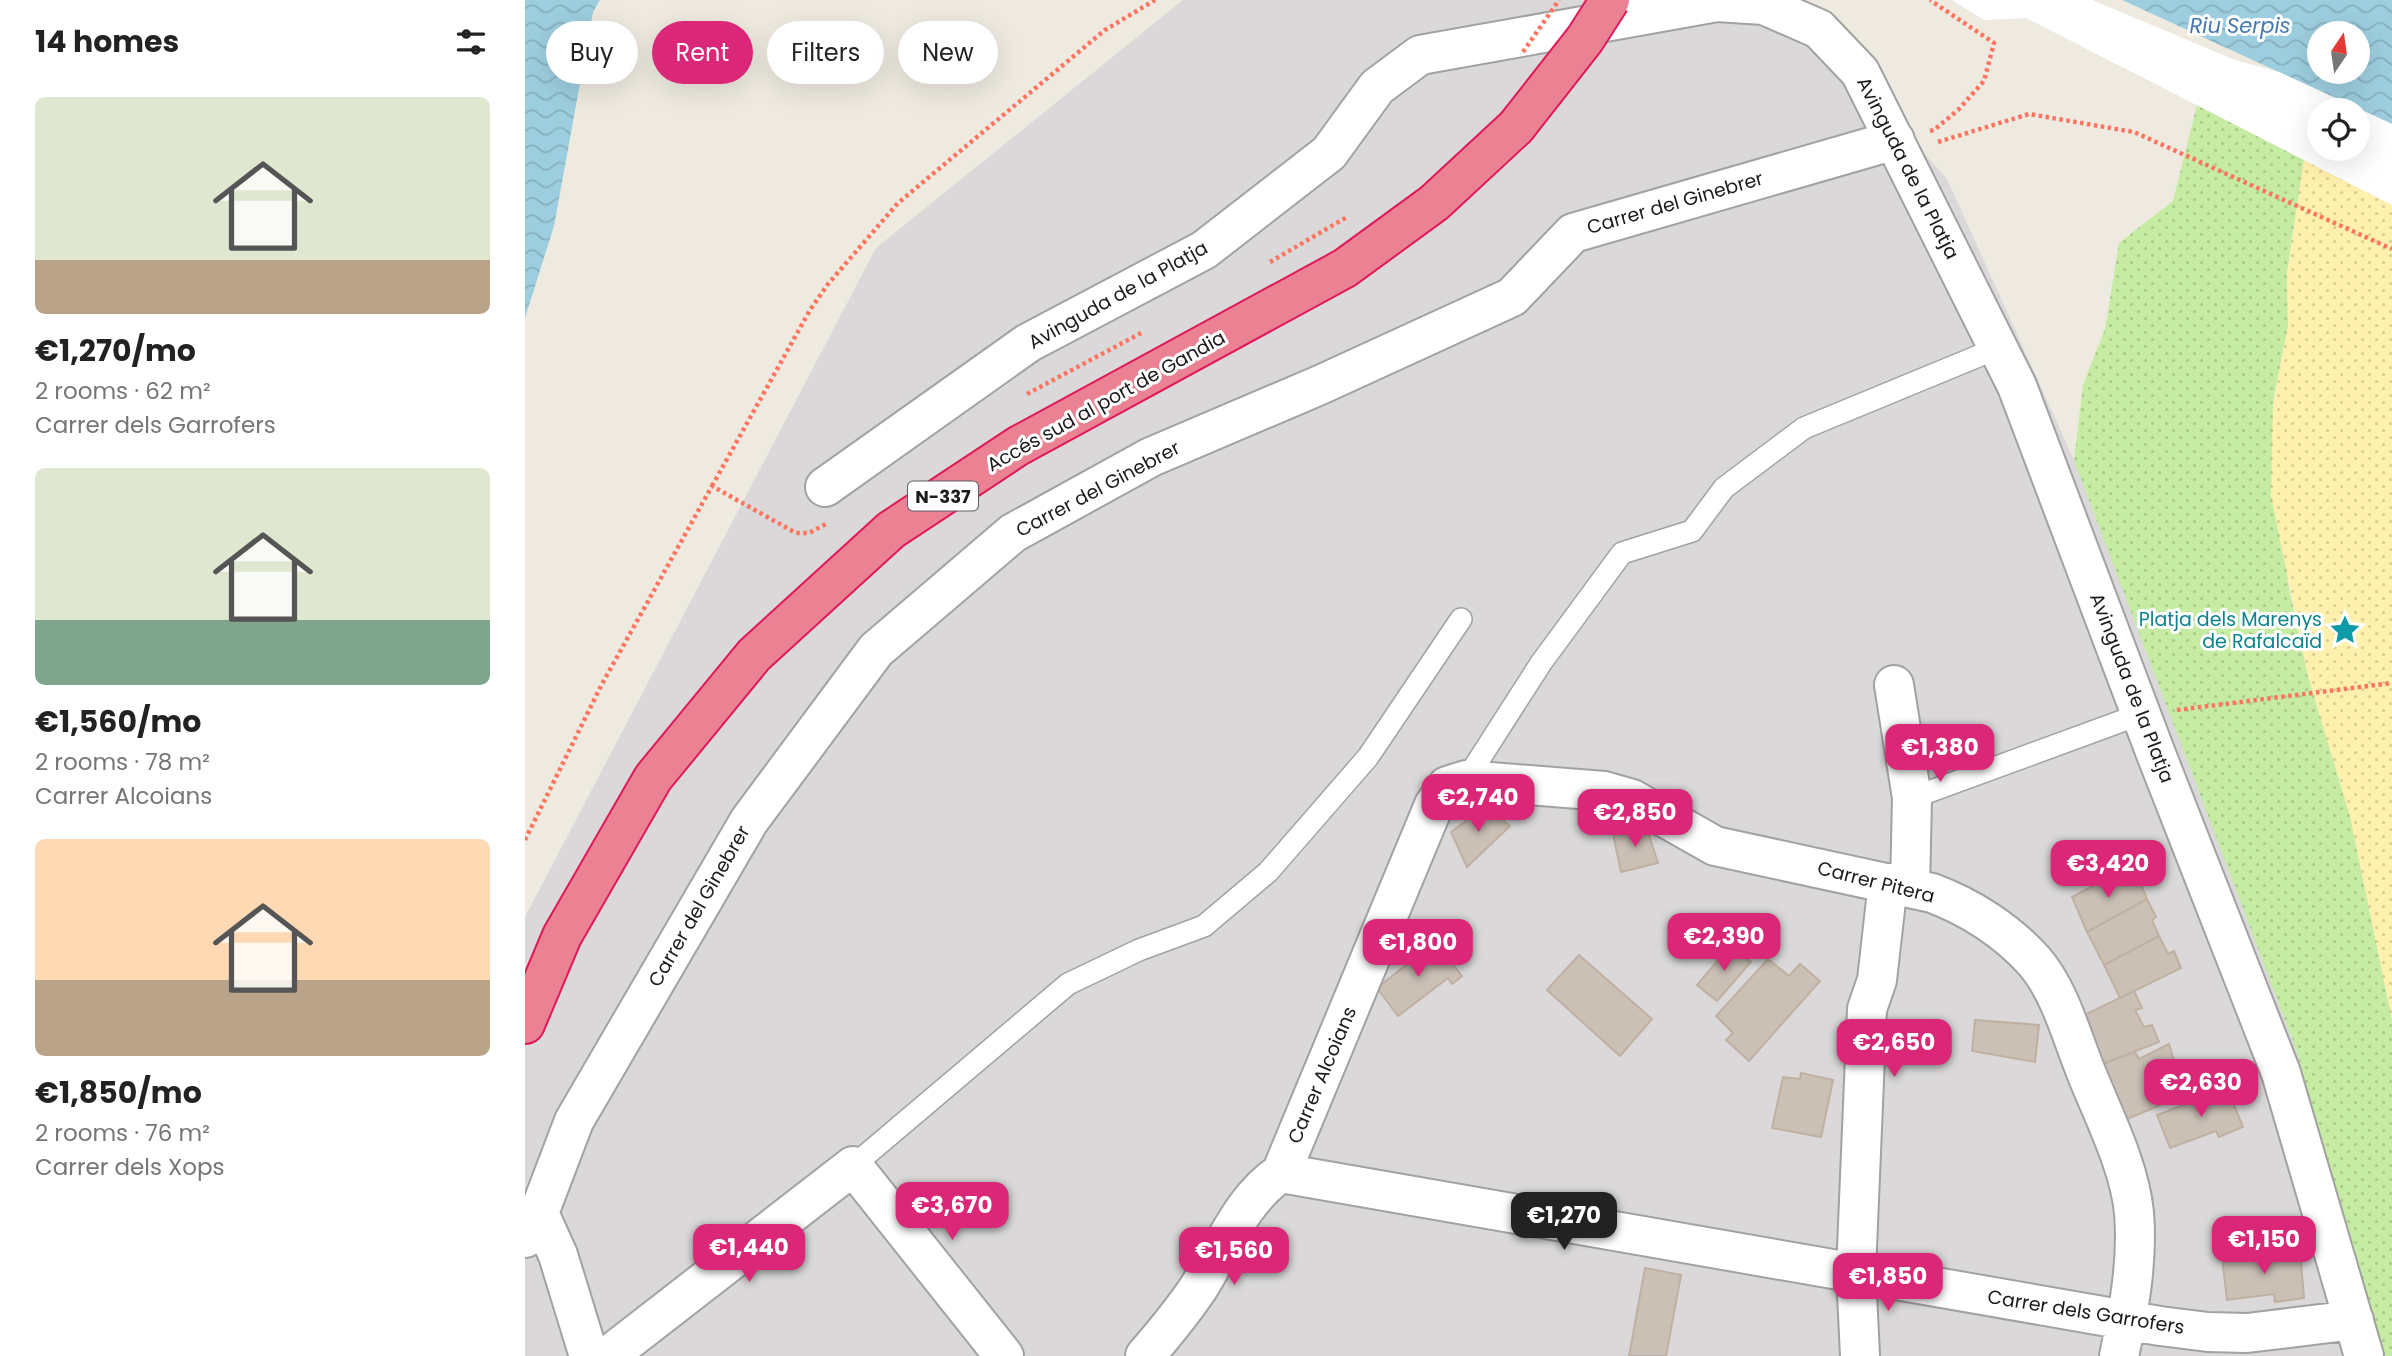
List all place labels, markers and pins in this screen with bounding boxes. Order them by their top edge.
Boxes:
place label: Platja dels Marenys de Rafalcaïd [2139,606,2322,655]
place icon: Platja dels Marenys de Rafalcaïd [2328,613,2362,647]
pin: €1,380 [1883,724,1997,784]
pin: €2,740 [1421,774,1535,834]
pin: €2,850 [1578,790,1692,849]
pin: €3,420 [2051,841,2165,900]
pin: €2,390 [1667,914,1781,973]
pin: €1,800 [1361,920,1475,979]
pin: €2,650 [1837,1020,1951,1079]
pin: €2,630 [2144,1060,2258,1119]
pin: €3,670 [895,1182,1009,1242]
pin: €1,270 [1507,1192,1621,1252]
pin: €1,150 [2207,1216,2321,1276]
pin: €1,440 [692,1224,806,1284]
pin: €1,560 [1177,1228,1291,1287]
pin: €1,850 [1831,1254,1945,1313]

